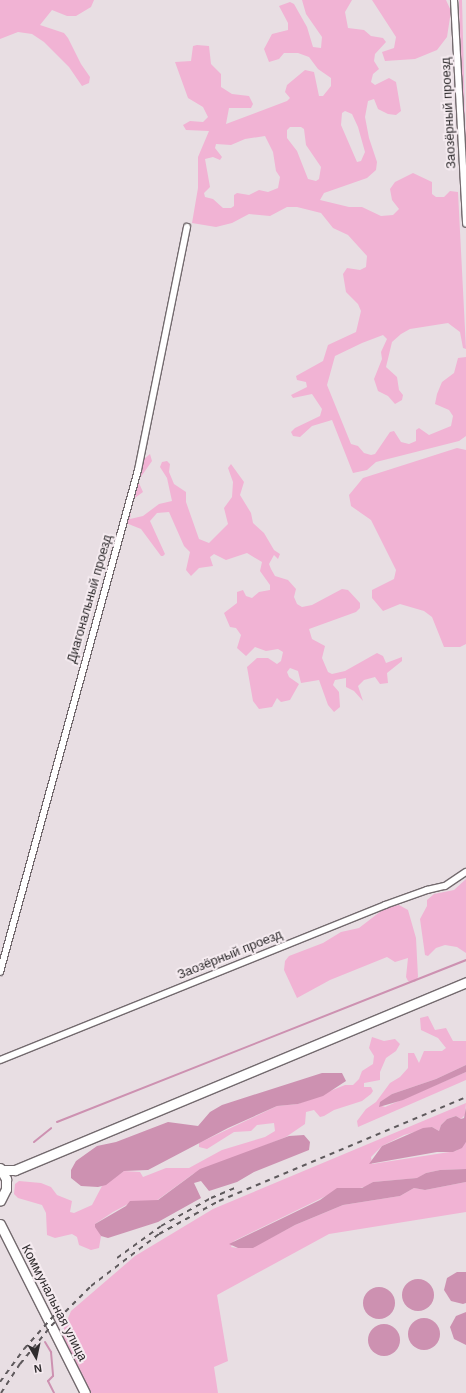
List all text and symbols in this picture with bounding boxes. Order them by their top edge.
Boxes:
street label: Заозёрный проезд [438,57,460,169]
street label: Диагональный проезд [64,533,116,665]
street label: Заозёрный проезд [175,927,285,983]
street label: Коммунальная улица [18,1242,90,1364]
north arrow [16,1337,56,1377]
text: N [33,1362,43,1375]

